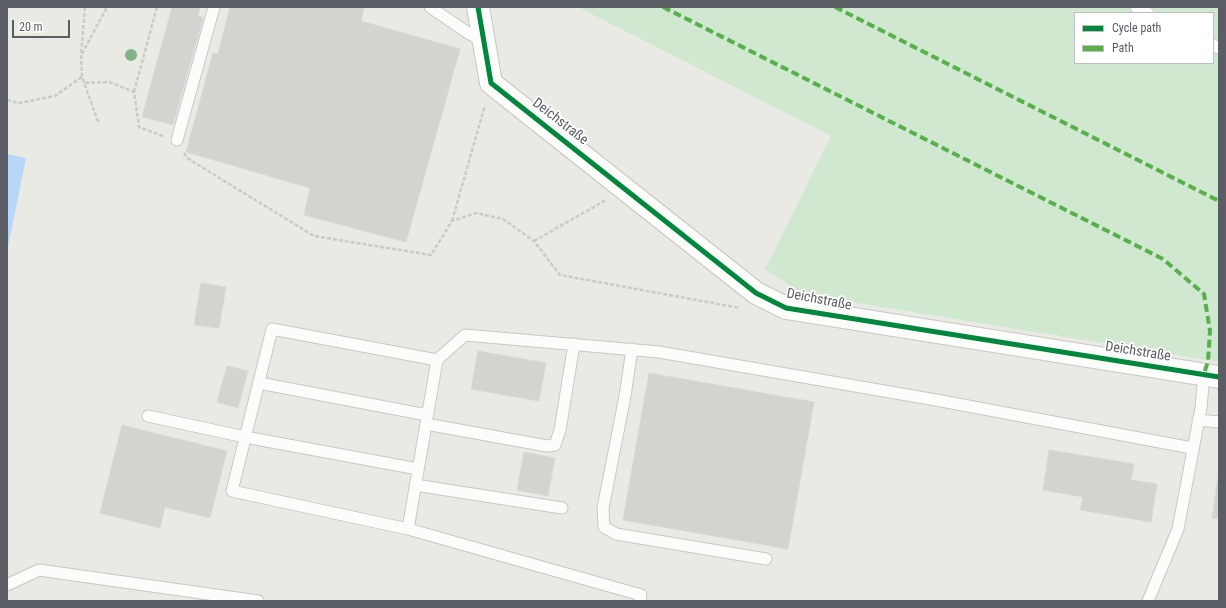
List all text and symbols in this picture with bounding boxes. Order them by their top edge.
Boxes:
scale bar [14,12,72,38]
legend [1074,12,1214,64]
text: 20 m [19,20,43,34]
text: Cycle path [1112,21,1161,35]
text: Path [1112,41,1134,55]
street label: Deichstraße [529,95,591,149]
street label: Deichstraße [785,285,853,315]
street label: Deichstraße [1104,339,1172,365]

